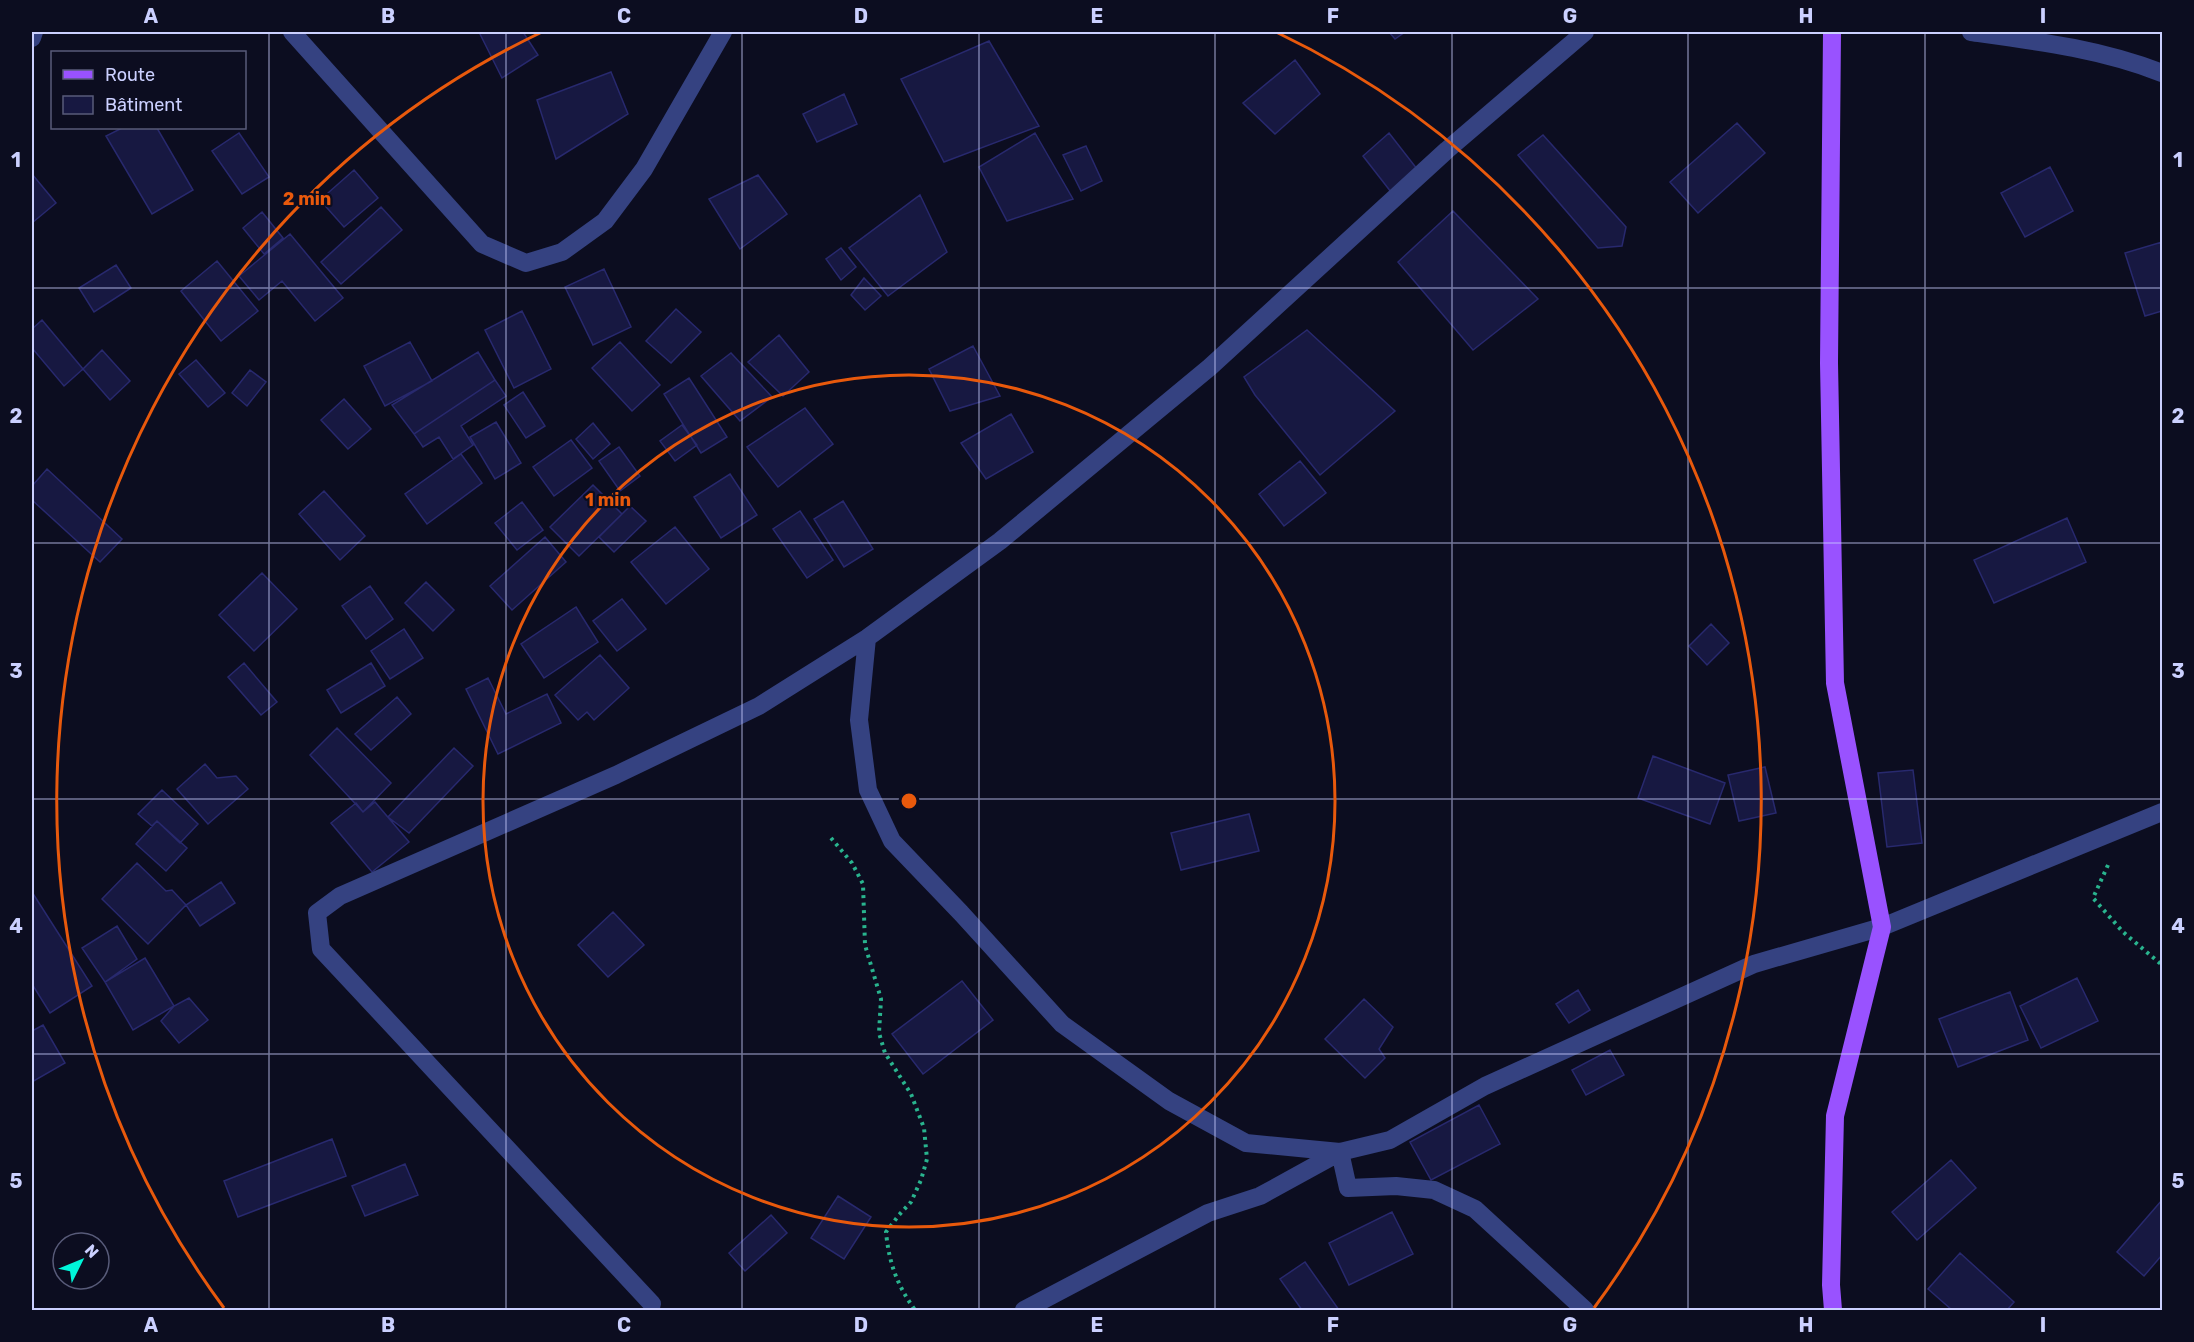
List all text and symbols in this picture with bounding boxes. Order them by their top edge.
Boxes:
text: A [144,4,159,28]
text: B [381,4,395,28]
text: C [617,4,631,28]
text: D [854,4,868,28]
text: E [1091,4,1103,28]
text: F [1327,4,1339,28]
text: G [1563,4,1577,28]
text: H [1799,4,1813,28]
text: I [2040,4,2046,28]
legend [51,51,246,129]
text: Route [105,64,155,86]
text: Bâtiment [105,94,182,116]
text: 1 [11,148,21,172]
text: 1 [2173,148,2183,172]
text: 2 min [283,188,331,210]
text: 2 [10,404,23,428]
text: 2 [2172,404,2185,428]
text: 1 min [585,489,631,511]
text: 3 [9,659,23,683]
text: 3 [2171,659,2185,683]
centre of rings [899,791,919,811]
text: 4 [9,914,23,938]
text: 4 [2171,914,2185,938]
text: 5 [10,1169,23,1193]
text: 5 [2172,1169,2185,1193]
north arrow [51,1231,111,1291]
text: N [81,1240,102,1262]
text: A [144,1313,159,1337]
text: B [381,1313,395,1337]
text: C [617,1313,631,1337]
text: D [854,1313,868,1337]
text: E [1091,1313,1103,1337]
text: F [1327,1313,1339,1337]
text: G [1563,1313,1577,1337]
text: H [1799,1313,1813,1337]
text: I [2040,1313,2046,1337]

